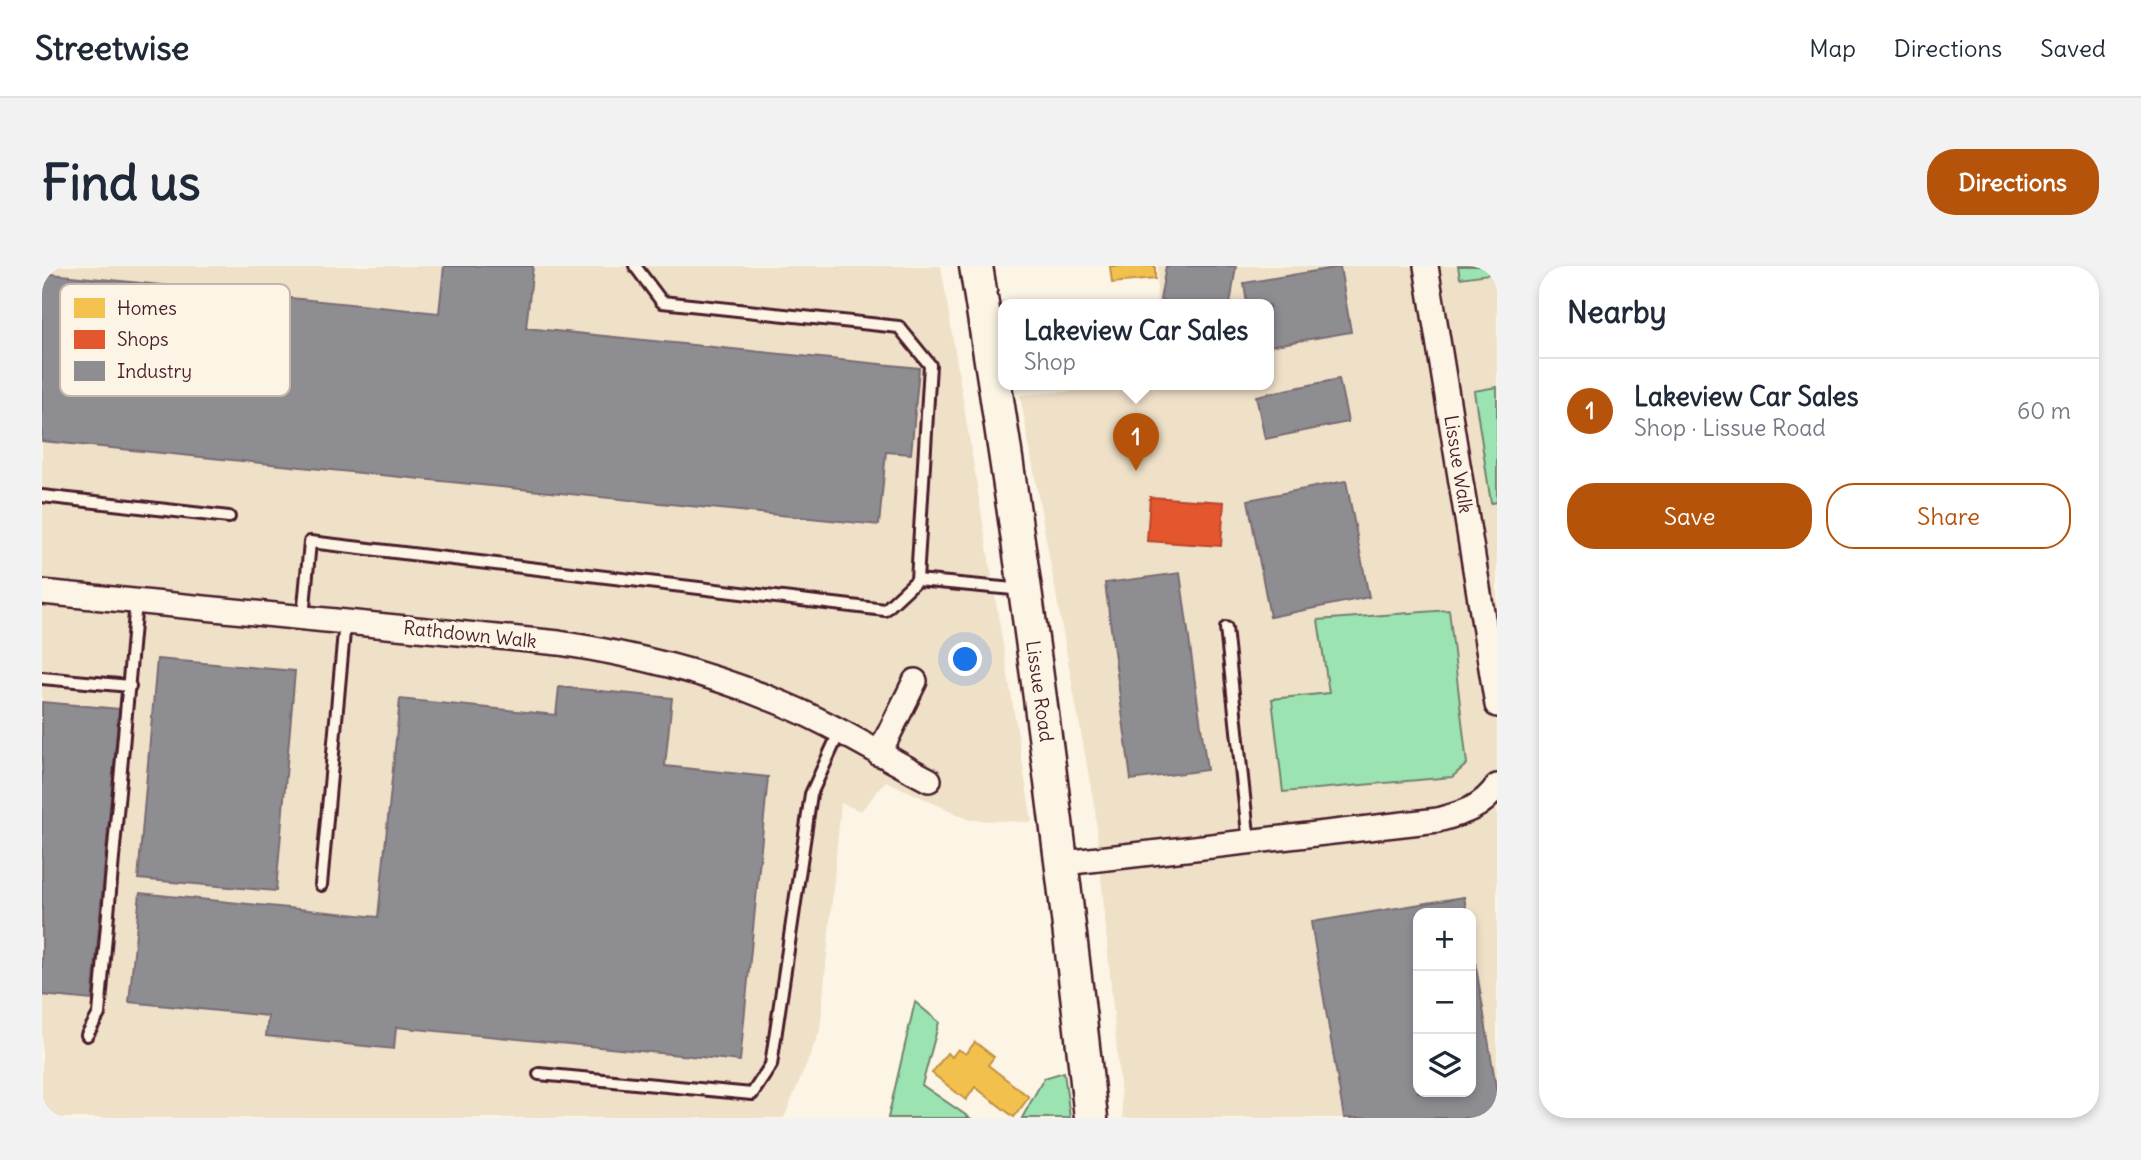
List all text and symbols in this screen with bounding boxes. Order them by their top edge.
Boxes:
text: Streetwise [35,27,189,69]
text: Map [1809,33,1856,63]
text: Directions [1894,33,2002,63]
text: Saved [2040,33,2106,63]
button: Directions [1927,149,2099,215]
text: Find us [42,152,200,213]
legend [60,284,290,396]
text: Nearby [1567,293,1667,331]
text: Homes [117,296,177,320]
popup [998,299,1274,390]
text: Lakeview Car Sales [1024,314,1248,347]
text: Shops [117,327,169,351]
text: Shop [1024,347,1076,376]
text: Industry [117,359,192,383]
text: Lakeview Car Sales [1634,380,1858,413]
text: 1 [1585,396,1595,425]
text: 60 m [2017,396,2071,425]
pin: 1 [1113,413,1159,471]
street label: Lissue Walk [1439,413,1479,515]
text: Shop · Lissue Road [1634,413,1826,442]
button: Save [1567,483,1812,549]
button: Share [1826,483,2071,549]
street label: Rathdown Walk [402,615,538,653]
street label: Lissue Road [1021,639,1059,743]
your location [948,642,982,676]
map controls [1413,908,1476,1097]
button: + [1413,908,1476,971]
button: − [1413,971,1476,1034]
button: layers [1413,1034,1476,1097]

